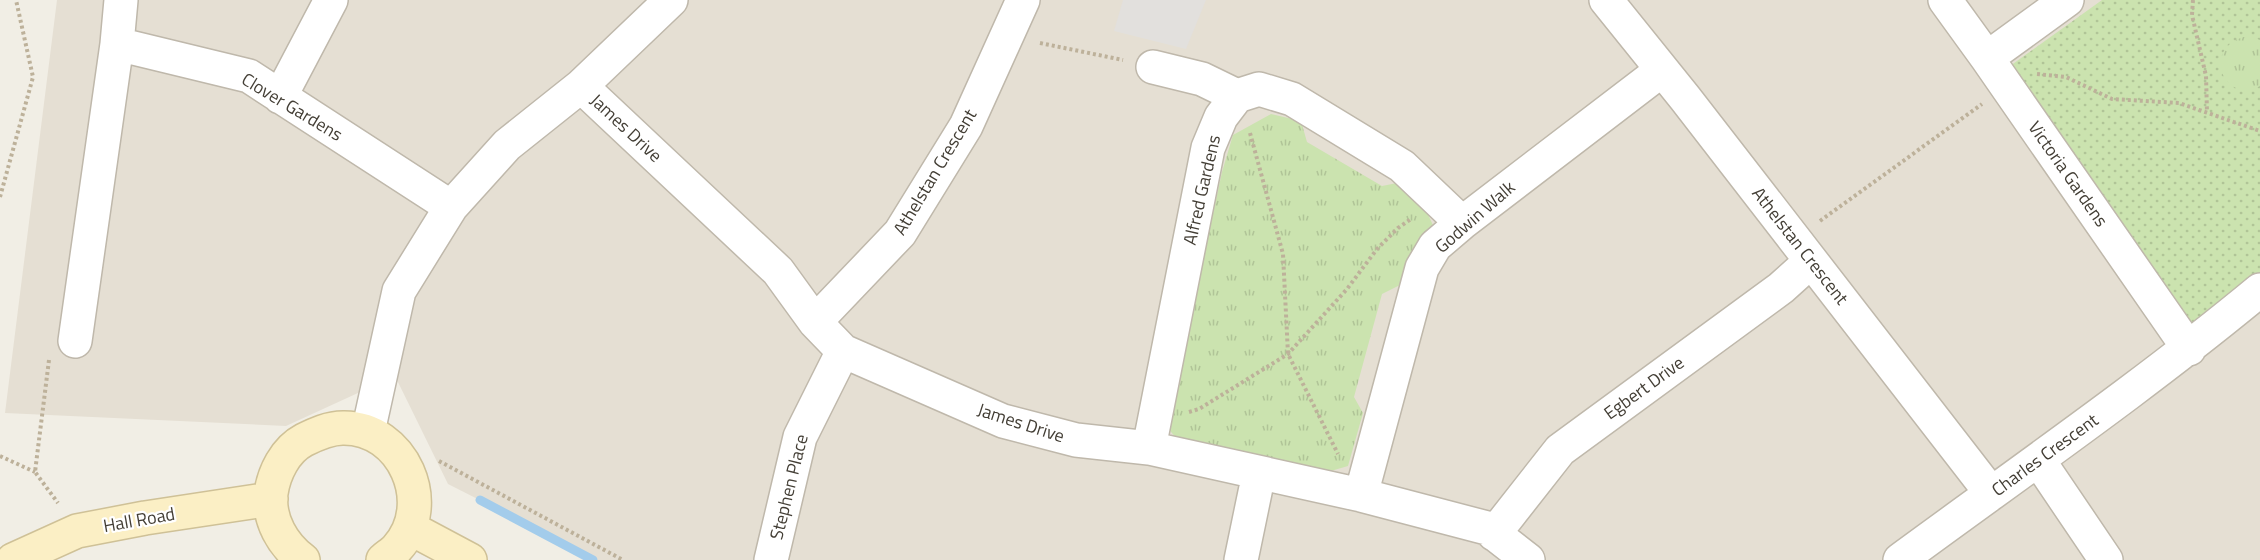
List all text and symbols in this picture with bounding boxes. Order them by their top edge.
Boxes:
street label: Clover Gardens [237,66,348,147]
street label: James Drive [584,87,668,168]
street label: Athelstan Crescent [886,103,983,240]
street label: Victoria Gardens [2022,115,2115,232]
street label: Alfred Gardens [1176,132,1227,248]
street label: Godwin Walk [1429,174,1521,259]
street label: Athelstan Crescent [1746,181,1855,311]
street label: Egbert Drive [1598,349,1689,426]
street label: James Drive [974,396,1068,449]
street label: Charles Crescent [1986,406,2104,503]
street label: Stephen Place [762,431,815,542]
street label: Hall Road [101,500,177,539]

